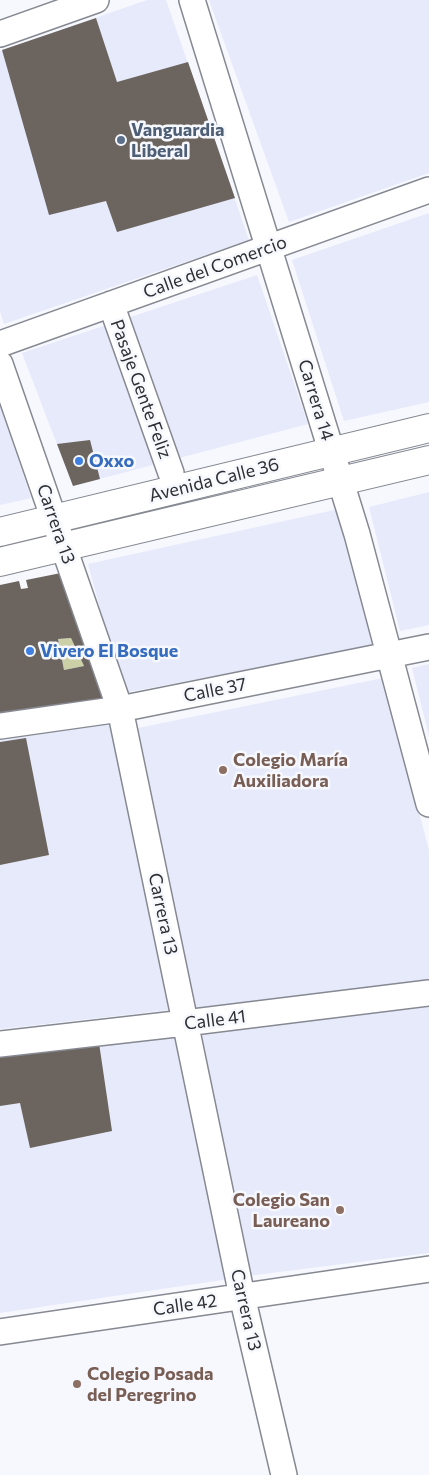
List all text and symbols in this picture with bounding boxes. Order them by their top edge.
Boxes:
place label: Vanguardia Liberal [131,119,225,162]
marker: Vanguardia Liberal [115,134,127,146]
street label: Calle del Comercio [140,231,290,303]
street label: Pasaje Gente Feliz [106,316,176,462]
street label: Carrera 14 [293,357,339,443]
place label: Oxxo [89,450,134,472]
street label: Avenida Calle 36 [147,453,281,507]
marker: Oxxo [73,455,85,467]
street label: Carrera 13 [32,481,80,567]
place label: Vivero El Bosque [40,640,178,662]
marker: Vivero El Bosque [24,645,36,657]
street label: Calle 37 [182,673,248,707]
place label: Colegio María Auxiliadora [233,749,348,792]
marker: Colegio María Auxiliadora [217,764,229,776]
street label: Carrera 13 [144,871,182,957]
street label: Calle 41 [183,1006,247,1034]
place label: Colegio San Laureano [233,1189,330,1232]
marker: Colegio San Laureano [334,1204,346,1216]
street label: Carrera 13 [226,1267,266,1353]
street label: Calle 42 [152,1290,218,1320]
place label: Colegio Posada del Peregrino [87,1363,213,1406]
marker: Colegio Posada del Peregrino [71,1378,83,1390]

